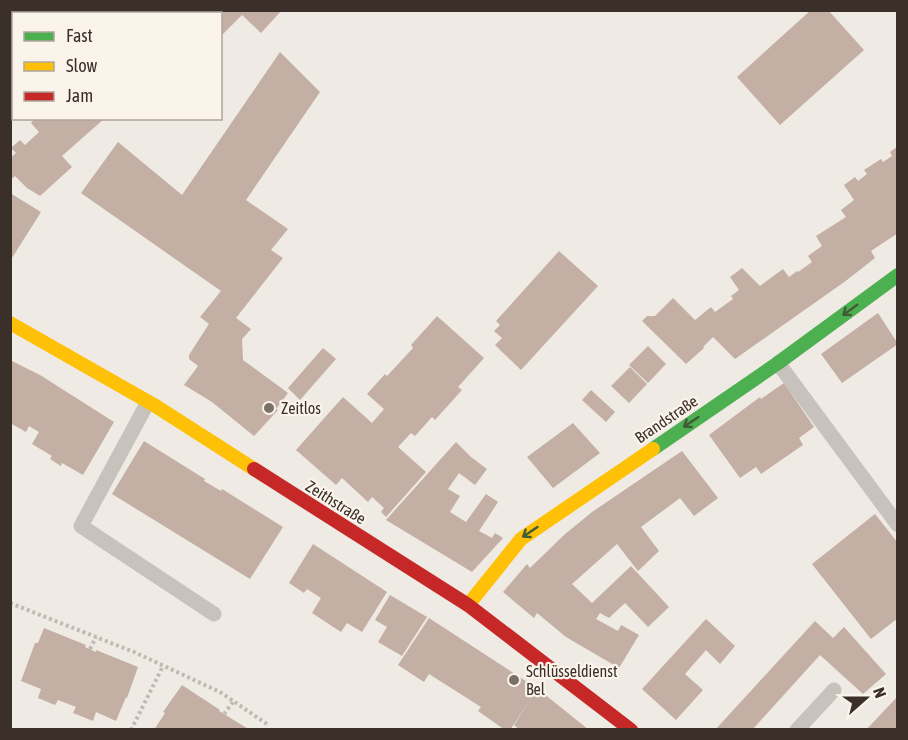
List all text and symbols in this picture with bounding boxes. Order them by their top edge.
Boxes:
legend [12,12,222,120]
text: Fast [66,25,93,46]
text: Slow [66,55,97,76]
text: Jam [66,85,93,106]
one-way arrow [843,303,859,316]
street label: Brandstraße [631,392,701,446]
place label: Zeitlos [281,399,321,417]
marker: Zeitlos [262,401,276,415]
one-way arrow [684,416,700,428]
street label: Zeithstraße [303,477,369,527]
one-way arrow [523,526,539,538]
place label: Schlüsseldienst Bel [526,662,618,698]
north arrow [836,668,896,728]
marker: Schlüsseldienst Bel [507,673,521,687]
text: N [870,685,890,700]

